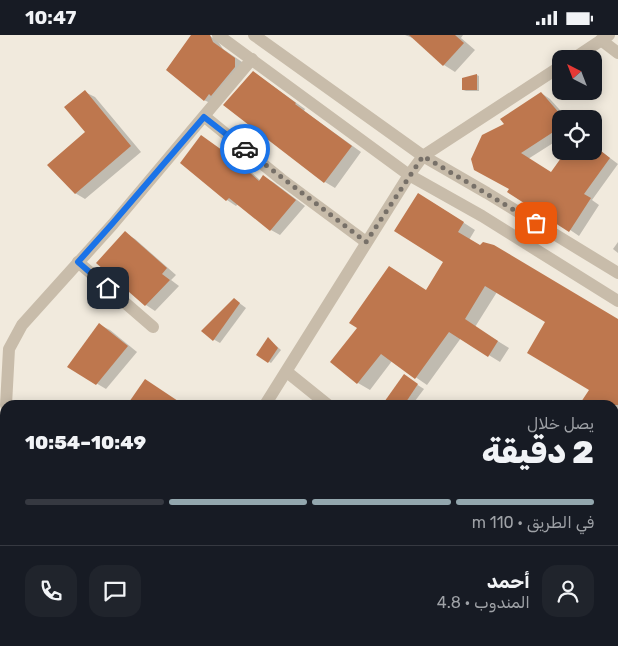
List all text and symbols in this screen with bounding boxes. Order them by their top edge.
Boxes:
text: 10:47 [25,6,76,29]
north arrow [552,50,602,100]
map controls [552,50,602,160]
button: locate [552,110,602,160]
courier [220,124,270,174]
icon: car [231,135,259,163]
pin [515,202,557,244]
icon: bag [522,209,550,237]
pin [87,267,129,309]
icon: home [94,274,122,302]
text: يصل خلال [527,414,594,433]
text: 10:49–10:54 [25,431,146,454]
text: 2 دقيقة [482,433,594,471]
text: في الطريق · 110 m [472,513,594,532]
button: phone [25,565,77,617]
button: chat [89,565,141,617]
button: person [542,565,594,617]
text: أحمد [487,570,530,593]
text: المندوب · 4.8 [437,593,530,612]

